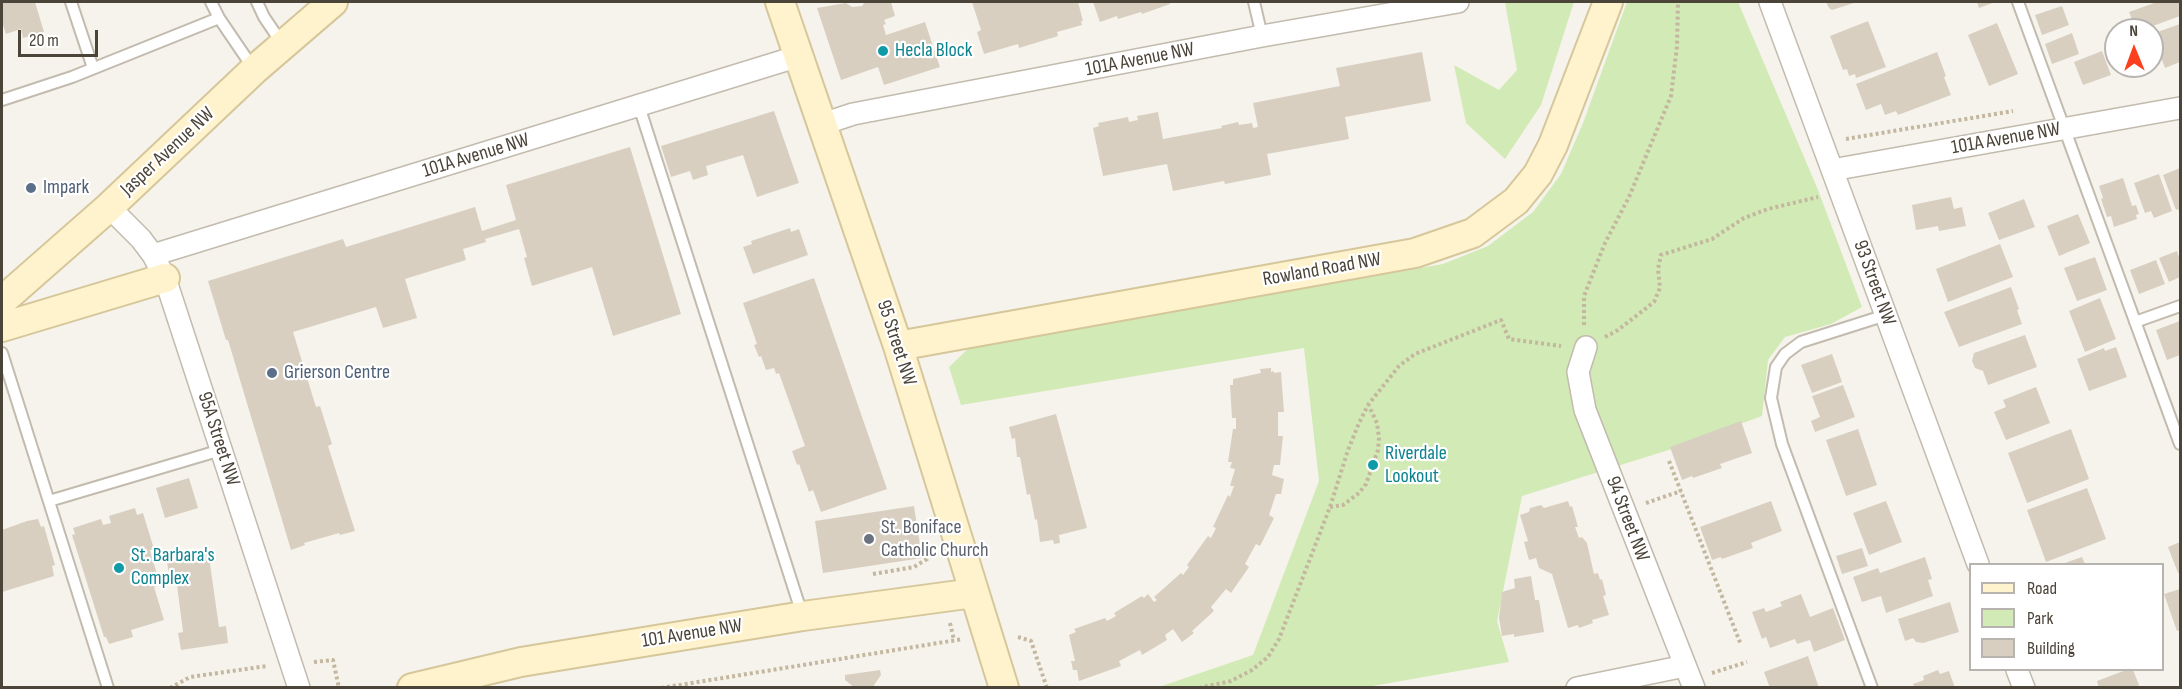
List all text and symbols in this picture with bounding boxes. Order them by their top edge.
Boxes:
scale bar [21,18,100,56]
north arrow [2104,18,2164,78]
text: N [2129,22,2138,41]
text: 20 m [29,30,59,51]
street label: 101A Avenue NW [1084,38,1196,82]
place label: Hecla Block [895,39,972,63]
marker: Hecla Block [876,44,890,58]
street label: Jasper Avenue NW [116,102,220,202]
street label: 101A Avenue NW [1950,118,2062,160]
street label: 101A Avenue NW [420,128,532,184]
place label: Impark [43,176,89,200]
marker: Impark [24,181,38,195]
street label: 93 Street NW [1848,237,1900,329]
street label: Rowland Road NW [1261,248,1383,292]
street label: 95 Street NW [871,297,921,389]
place label: Grierson Centre [284,361,390,385]
marker: Grierson Centre [265,366,279,380]
street label: 95A Street NW [192,389,244,489]
place label: Riverdale Lookout [1385,442,1447,489]
marker: Riverdale Lookout [1366,458,1380,472]
street label: 94 Street NW [1600,473,1654,565]
place label: St. Boniface Catholic Church [881,516,989,563]
marker: St. Boniface Catholic Church [862,532,876,546]
place label: St. Barbara's Complex [131,544,215,591]
marker: St. Barbara's Complex [112,561,126,575]
legend [1969,563,2164,671]
text: Road [2027,578,2057,599]
text: Park [2027,608,2053,629]
street label: 101 Avenue NW [640,614,744,654]
text: Building [2027,638,2075,659]

